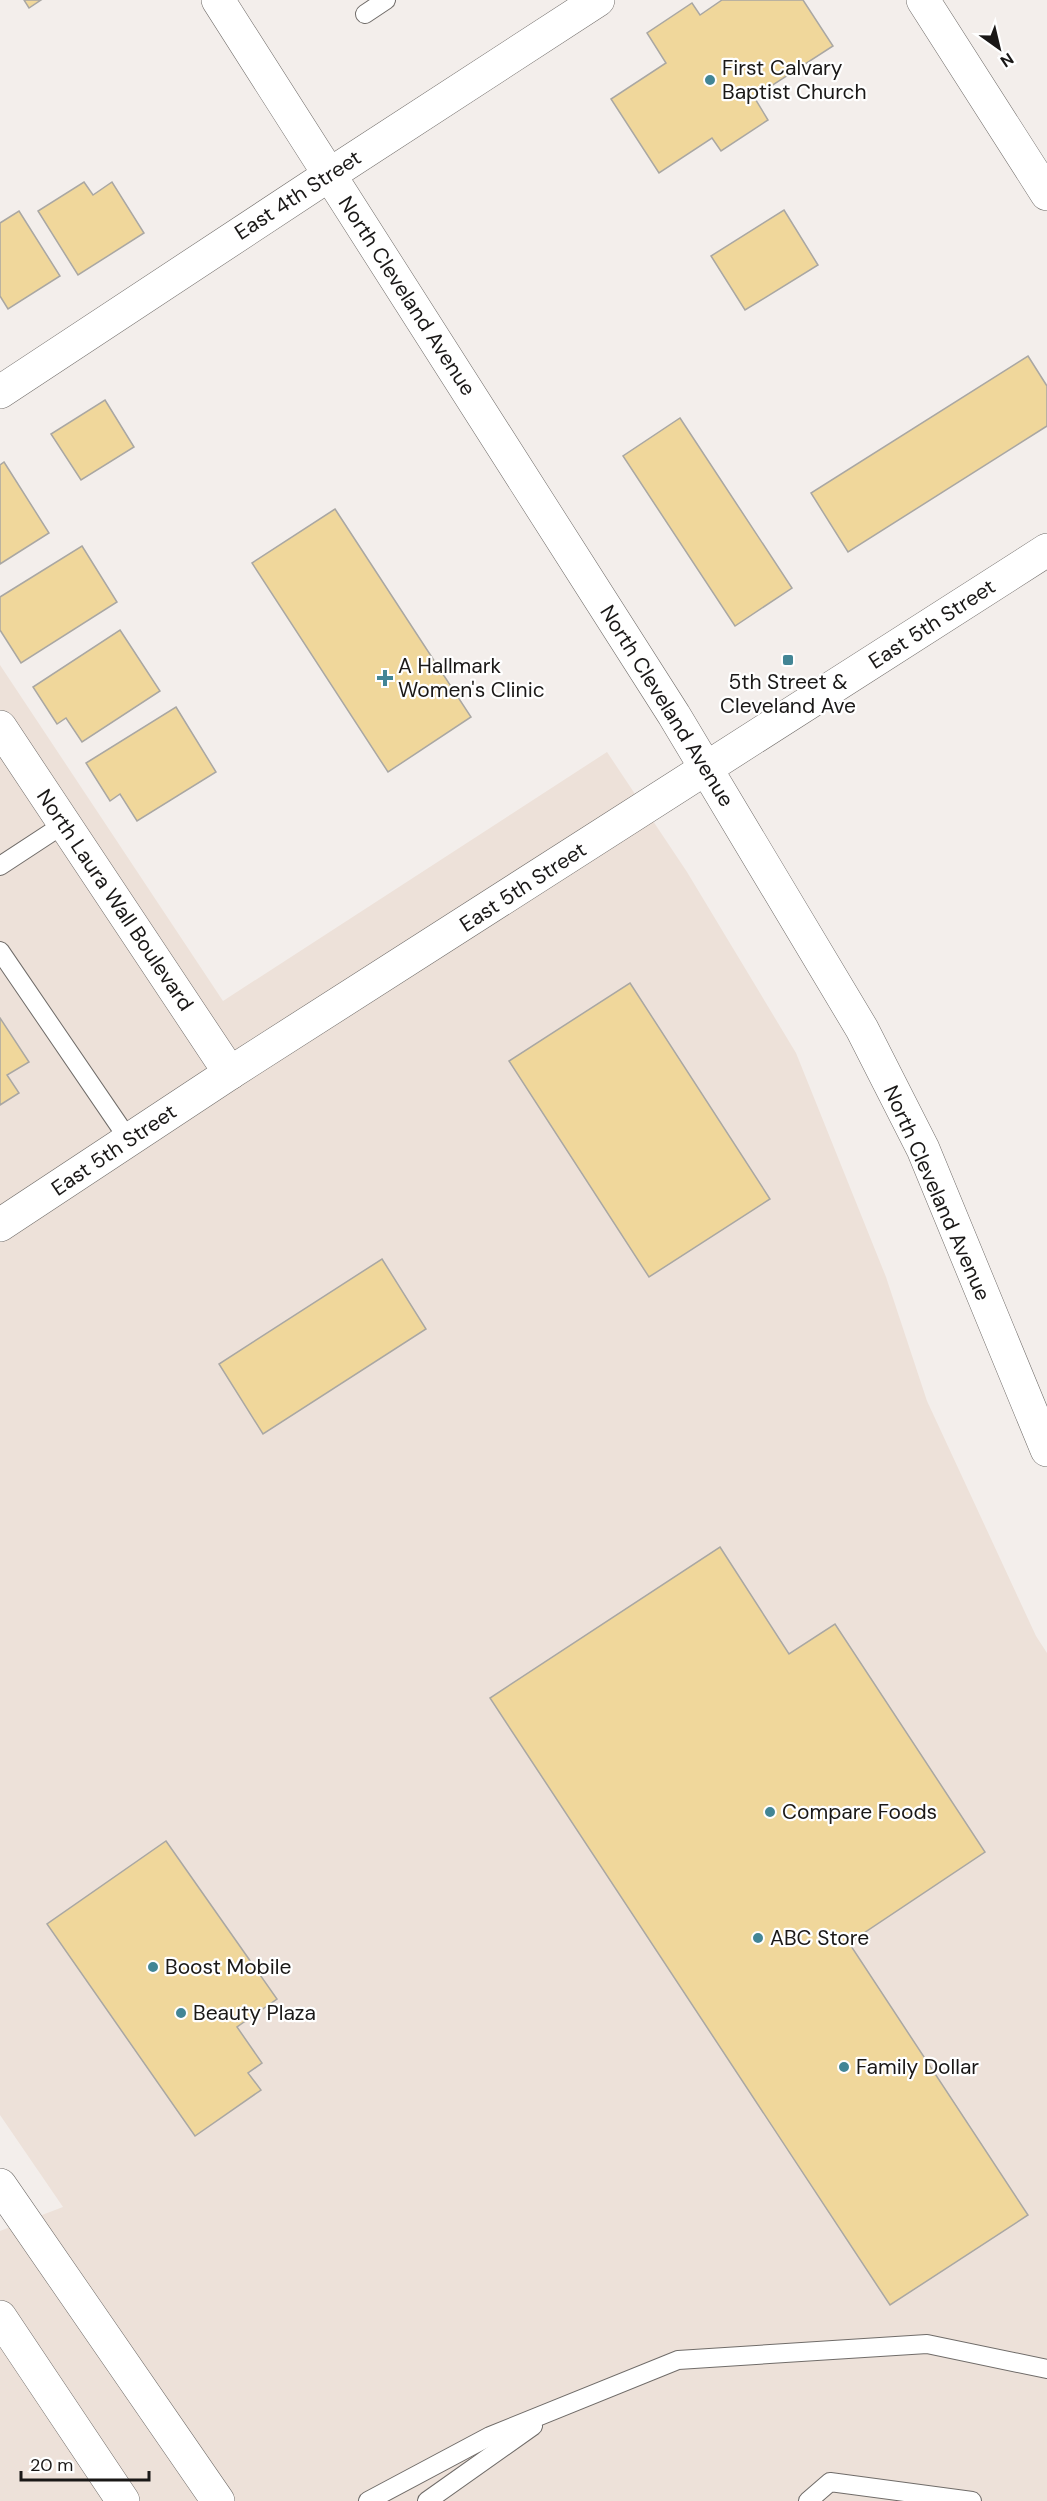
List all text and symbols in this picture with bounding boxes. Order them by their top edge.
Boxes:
north arrow [969,18,1029,78]
text: N [996,48,1018,72]
place label: First Calvary Baptist Church [722,54,867,106]
marker: First Calvary Baptist Church [703,73,717,87]
street label: East 4th Street [229,144,367,246]
street label: North Cleveland Avenue [332,191,482,401]
street label: East 5th Street [863,573,1001,675]
street label: North Cleveland Avenue [593,600,741,812]
place label: A Hallmark Women's Clinic [398,652,545,704]
marker: 5th Street & Cleveland Ave [781,653,795,667]
place label: 5th Street & Cleveland Ave [720,668,856,720]
marker: A Hallmark Women's Clinic [376,669,394,687]
street label: North Laura Wall Boulevard [30,784,200,1016]
street label: East 5th Street [454,836,592,938]
street label: North Cleveland Avenue [877,1081,997,1305]
street label: East 5th Street [46,1098,182,1202]
place label: Compare Foods [782,1798,937,1826]
marker: Compare Foods [763,1805,777,1819]
place label: ABC Store [770,1924,869,1952]
marker: ABC Store [751,1931,765,1945]
place label: Boost Mobile [165,1953,291,1981]
marker: Boost Mobile [146,1960,160,1974]
place label: Beauty Plaza [193,1999,316,2027]
marker: Beauty Plaza [174,2006,188,2020]
place label: Family Dollar [856,2053,979,2081]
marker: Family Dollar [837,2060,851,2074]
scale bar [21,2444,148,2482]
text: 20 m [30,2453,73,2477]

